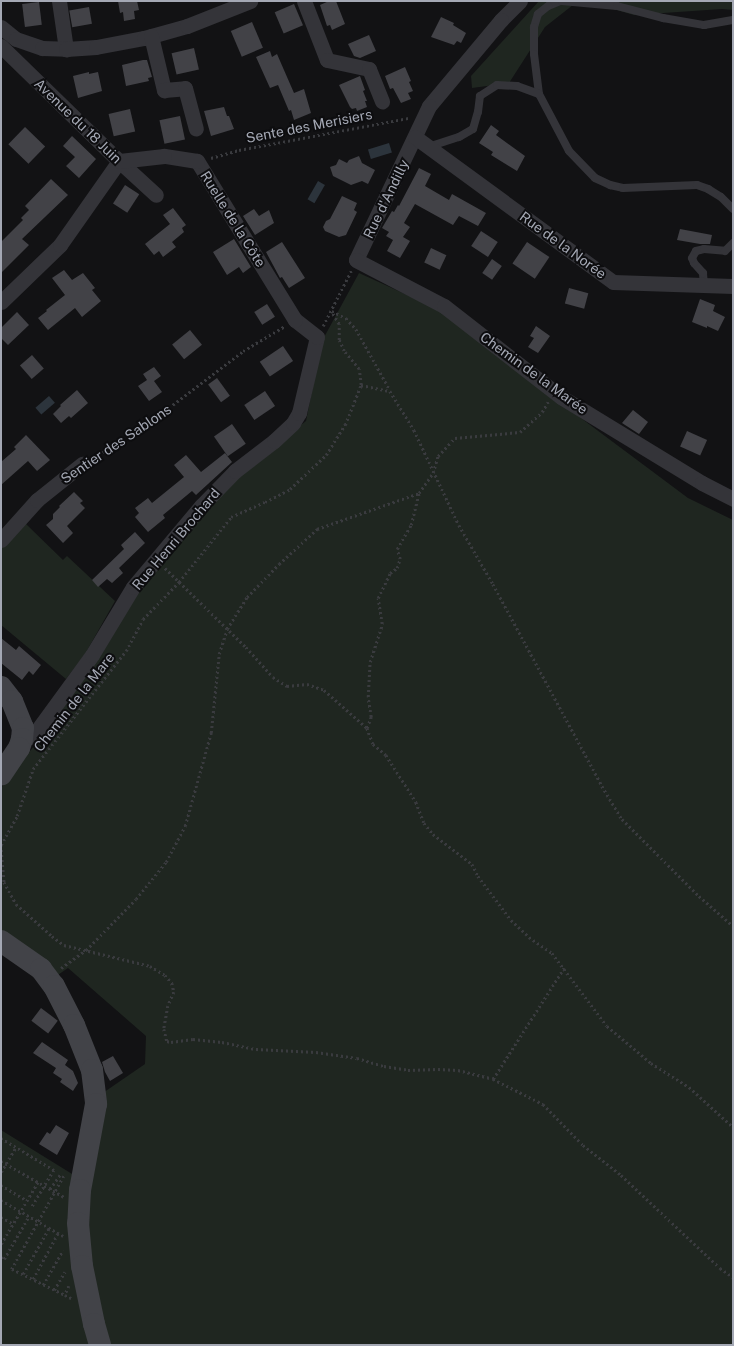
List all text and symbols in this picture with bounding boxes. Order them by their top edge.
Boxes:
street label: Avenue du 18 Juin [31,75,125,167]
street label: Sente des Merisiers [244,105,374,147]
street label: Rue d'Andilly [360,157,412,241]
street label: Ruelle de la Côte [197,168,269,270]
street label: Rue de la Norée [516,208,610,282]
street label: Chemin de la Marée [477,328,591,418]
street label: Sentier des Sablons [57,401,175,487]
street label: Rue Henri Brochard [129,485,223,593]
street label: Chemin de la Mare [30,649,118,755]

